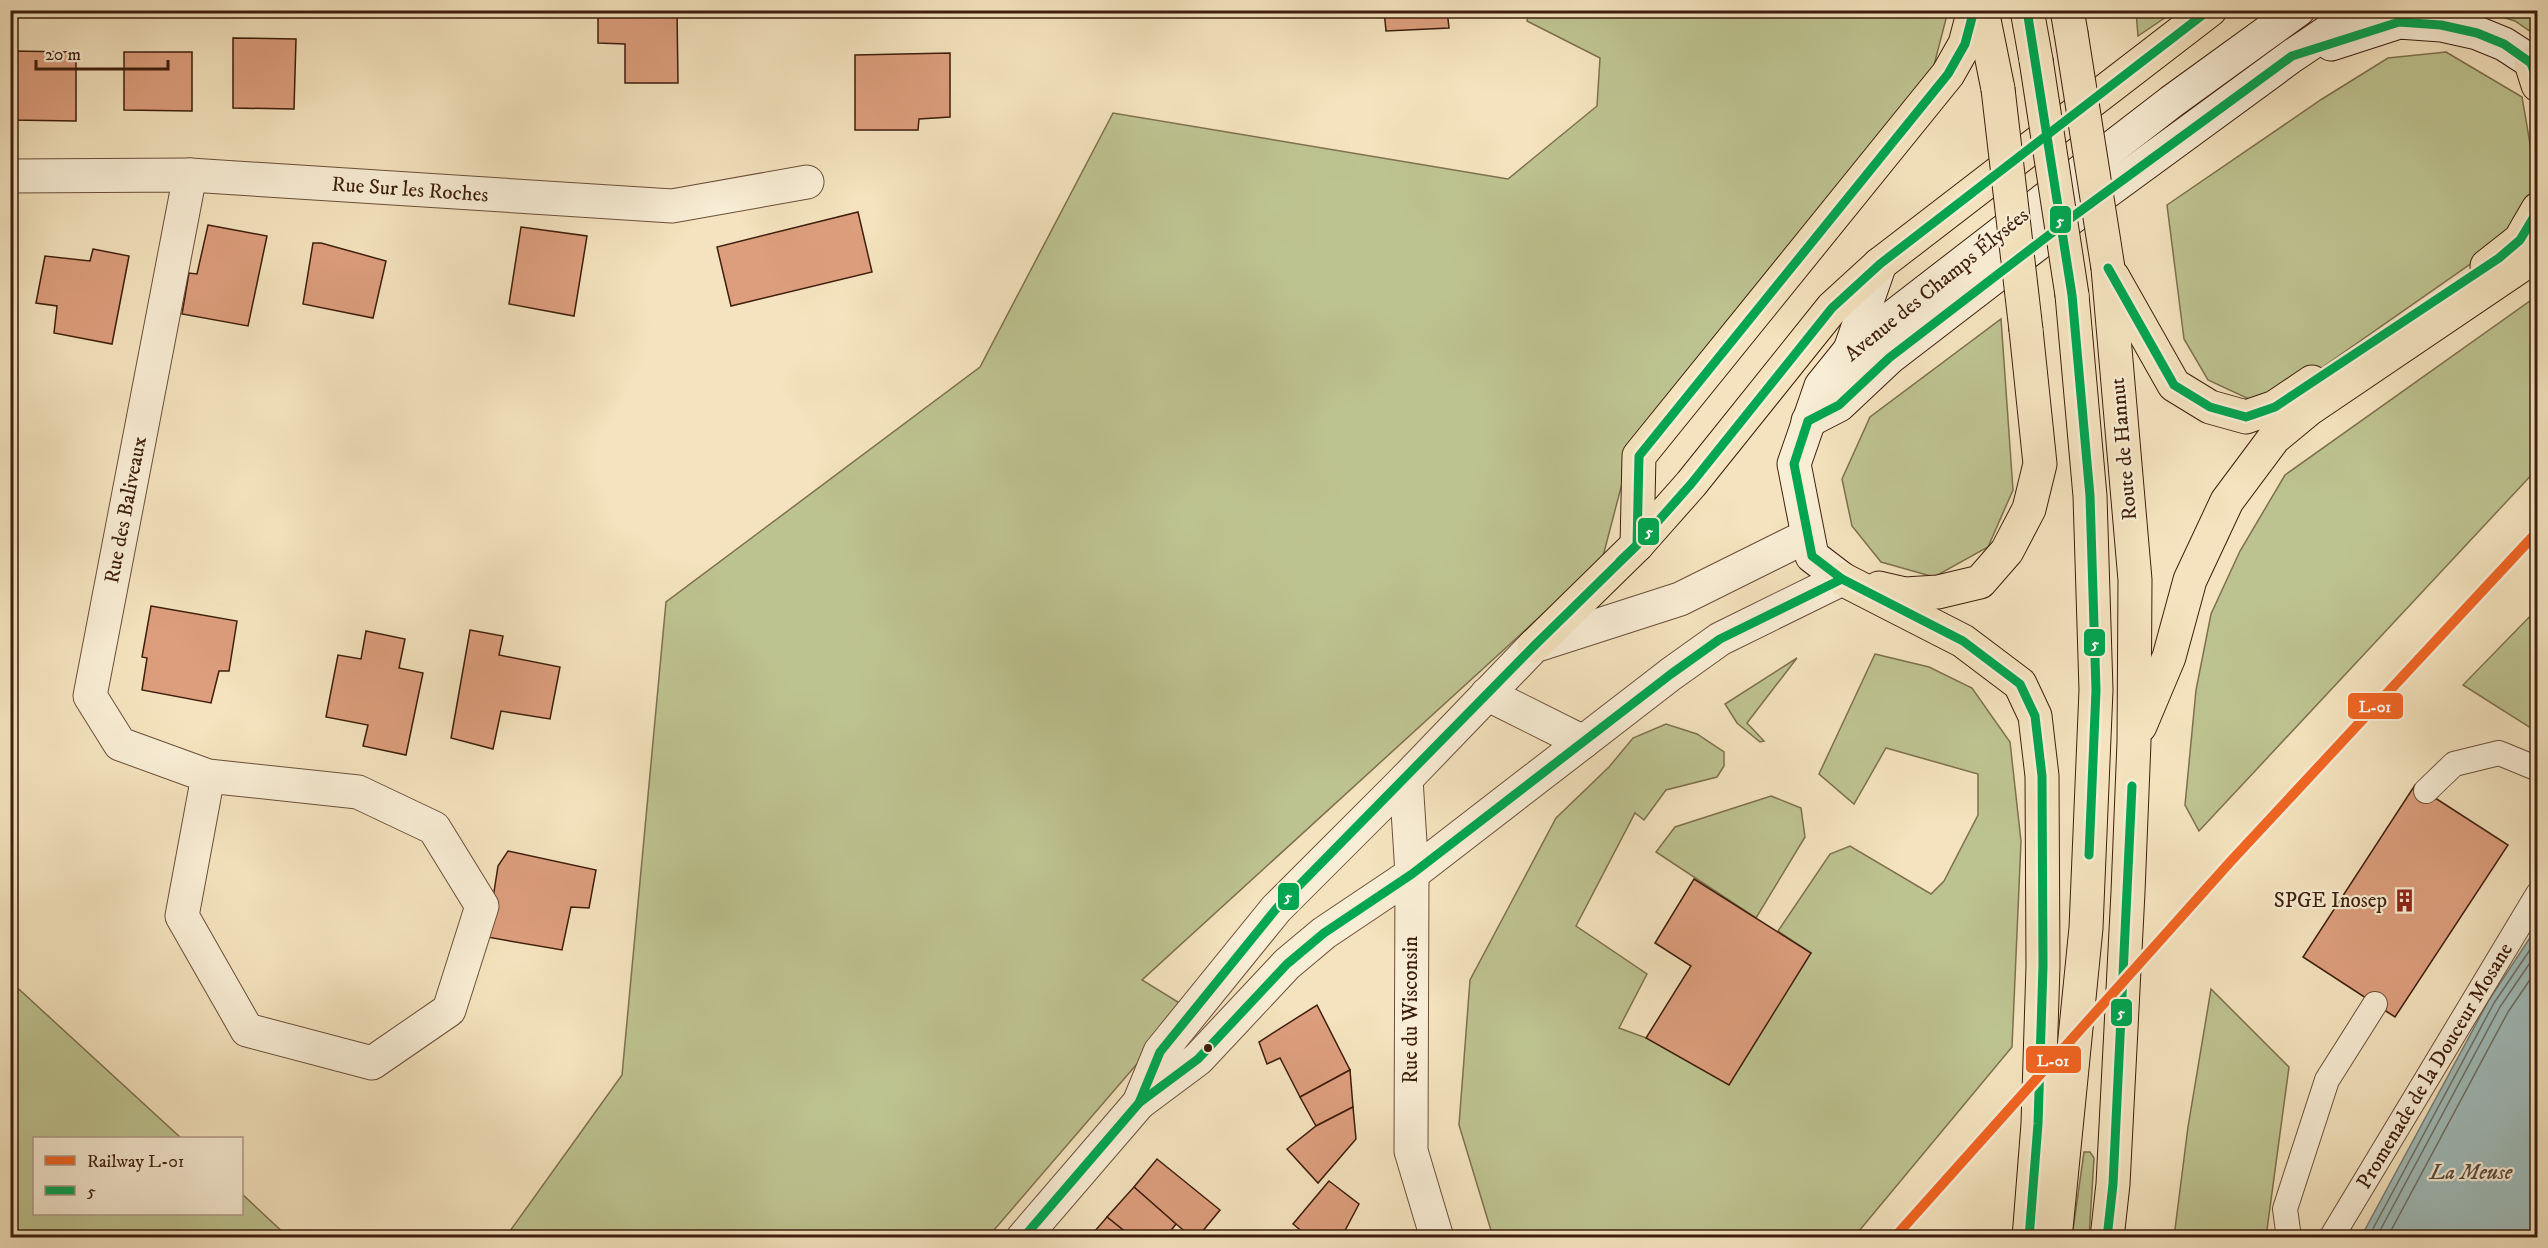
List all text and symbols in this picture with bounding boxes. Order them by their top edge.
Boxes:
scale bar [36,33,168,71]
text: 20 m [45,44,81,66]
street label: Rue Sur les Roches [331,172,489,208]
street label: Avenue des Champs Élysées [1839,202,2034,367]
line badge: 5 [2049,205,2072,234]
text: 5 [2055,211,2064,231]
street label: Route de Hannut [2105,376,2143,521]
street label: Rue des Baliveaux [99,434,153,586]
line badge: 5 [1637,517,1660,546]
text: 5 [1644,522,1653,542]
line badge: 5 [2083,628,2106,657]
text: 5 [2090,634,2099,654]
line badge: L-01 [2347,692,2404,720]
text: L-01 [2359,697,2391,717]
line badge: 5 [1277,882,1300,911]
text: 5 [1283,887,1292,907]
place label: SPGE Inosep [2274,888,2387,914]
building icon: SPGE Inosep [2392,888,2418,914]
street label: Rue du Wisconsin [1398,936,1424,1084]
street label: Promenade de la Douceur Mosane [2351,938,2519,1194]
line badge: 5 [2110,998,2133,1027]
text: 5 [2116,1003,2125,1023]
unlabelled marker [1202,1042,1214,1054]
line badge: L-01 [2025,1045,2082,1074]
text: L-01 [2037,1051,2069,1071]
legend [33,1137,243,1215]
text: Railway L-01 [87,1151,184,1173]
water label: La Meuse [2428,1159,2513,1186]
text: 5 [87,1181,96,1203]

